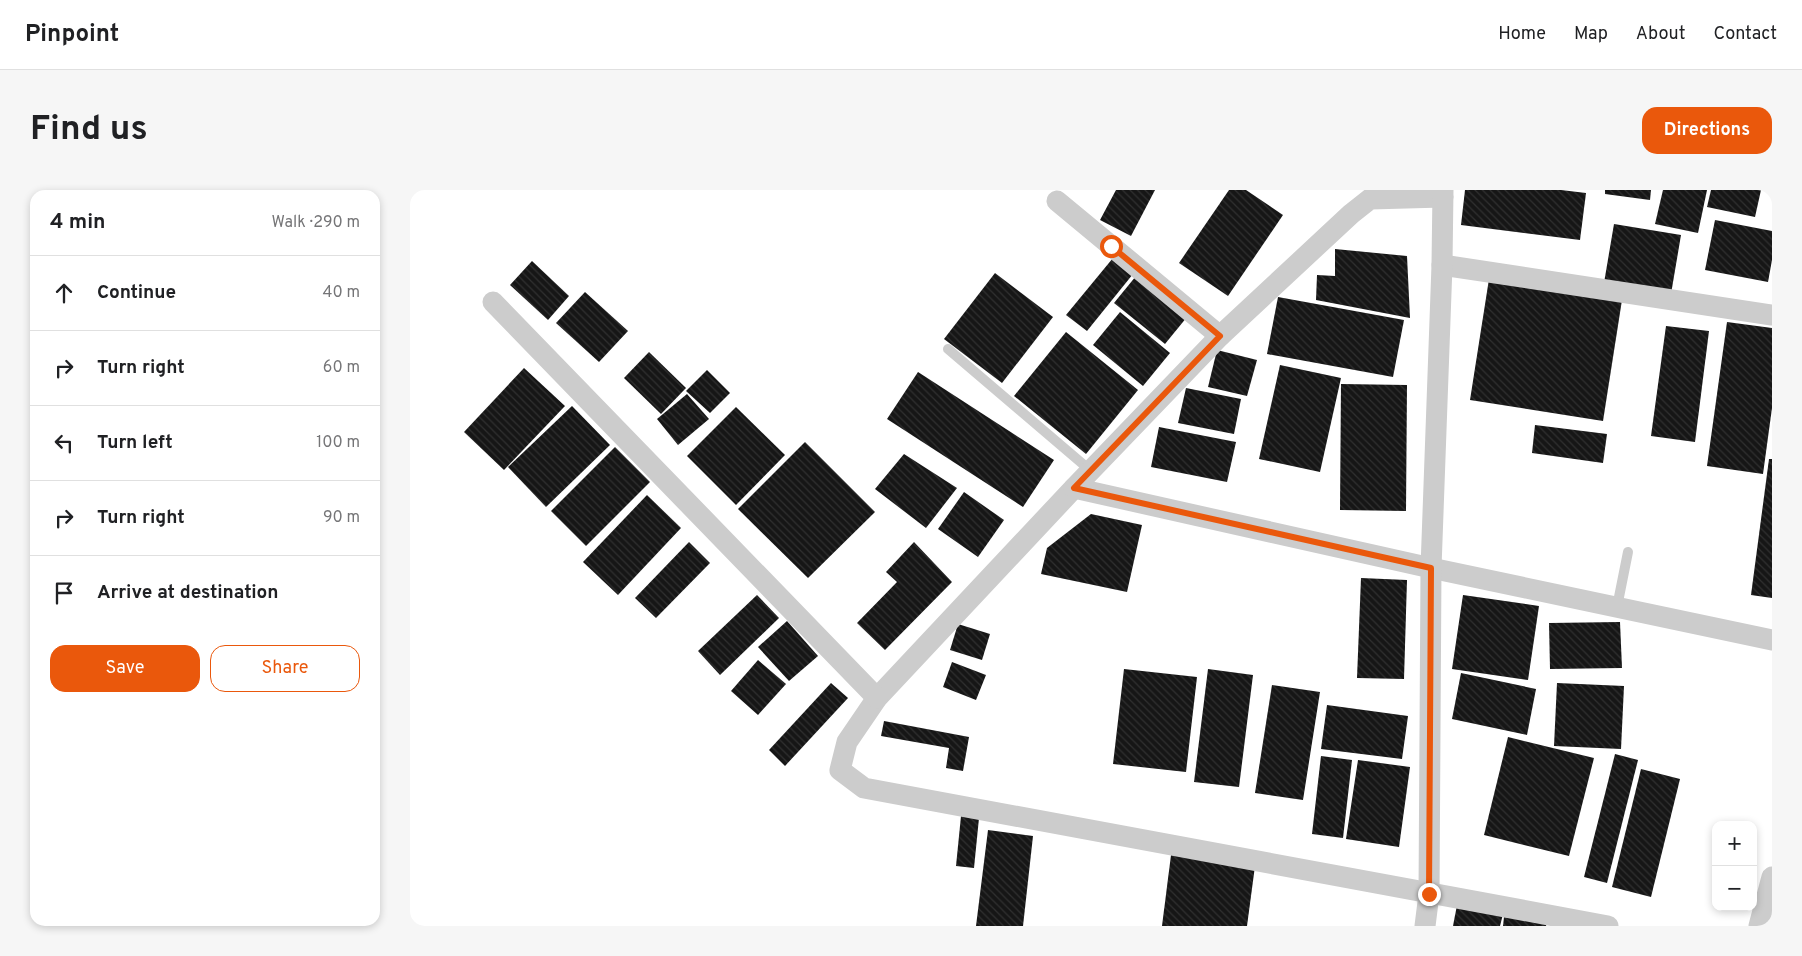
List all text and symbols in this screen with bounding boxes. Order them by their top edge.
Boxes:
text: Pinpoint [25,20,119,50]
text: Home [1498,23,1546,46]
text: Map [1574,23,1608,46]
text: About [1636,23,1685,46]
text: Contact [1713,23,1777,46]
button: Directions [1642,107,1772,154]
text: Find us [30,108,148,152]
text: 4 min [50,209,106,236]
text: Walk · 290 m [272,213,360,233]
route start [1100,235,1123,258]
icon: ahead [50,279,78,307]
text: Continue [97,281,176,305]
text: 40 m [322,283,360,303]
icon: right [50,354,78,382]
text: Turn right [97,356,185,380]
text: 60 m [323,358,360,378]
icon: left [50,429,78,457]
text: Turn left [97,431,173,455]
text: 100 m [316,433,360,453]
icon: right [50,504,78,532]
text: Turn right [97,506,185,530]
text: 90 m [323,508,360,528]
icon: arrive [50,579,78,607]
text: Arrive at destination [97,581,278,605]
button: Save [50,645,200,692]
button: Share [210,645,360,692]
map controls [1712,821,1757,911]
button: + [1712,821,1757,866]
button: − [1712,866,1757,911]
route end [1418,883,1441,906]

